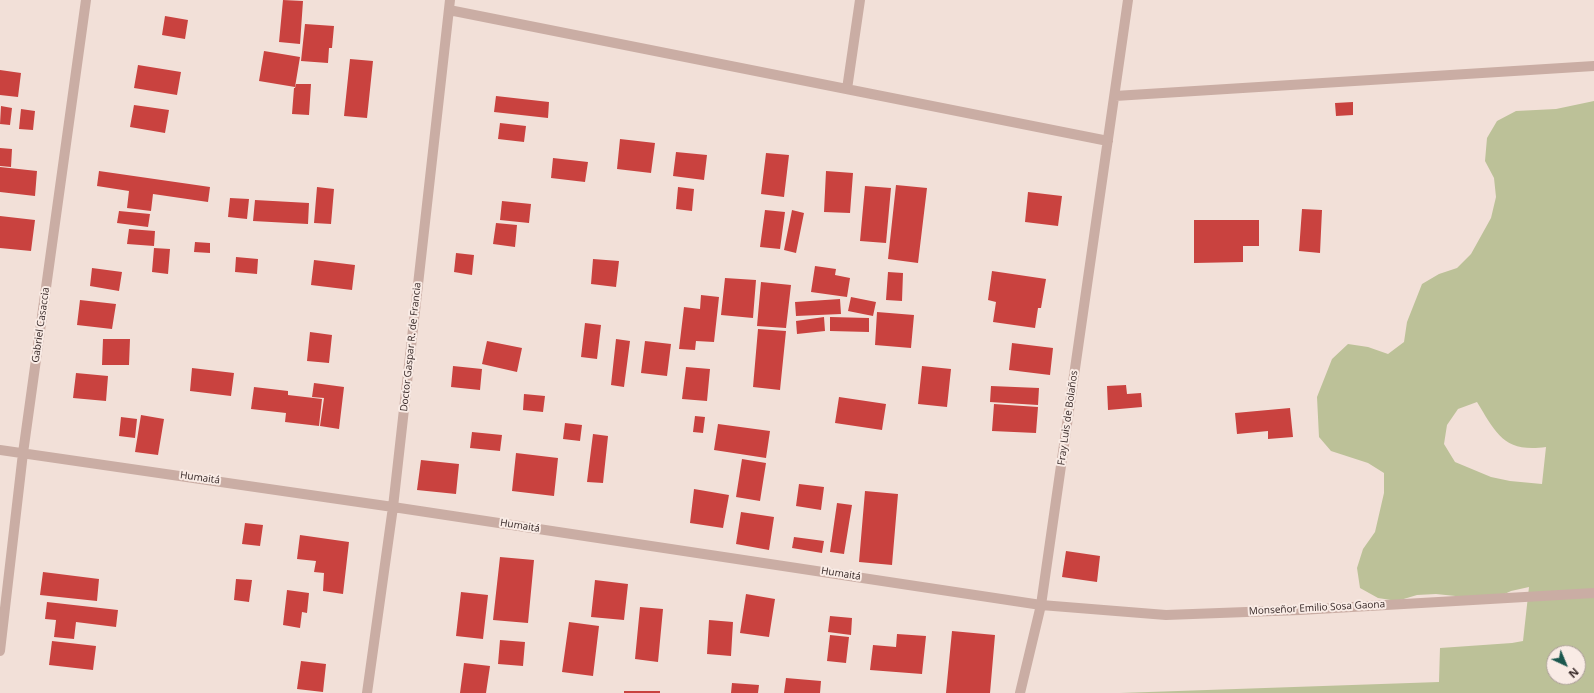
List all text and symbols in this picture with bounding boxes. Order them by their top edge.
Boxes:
street label: Doctor Gaspar R. de Francia [398,282,424,412]
street label: Gabriel Casaccia [30,286,52,364]
street label: Fray Luis de Bolaños [1055,370,1081,466]
street label: Humaitá [179,469,221,487]
street label: Humaitá [499,517,541,535]
street label: Humaitá [820,565,862,583]
street label: Monseñor Emilio Sosa Gaona [1249,598,1385,618]
north arrow [1546,645,1586,685]
text: N [1566,665,1582,682]

